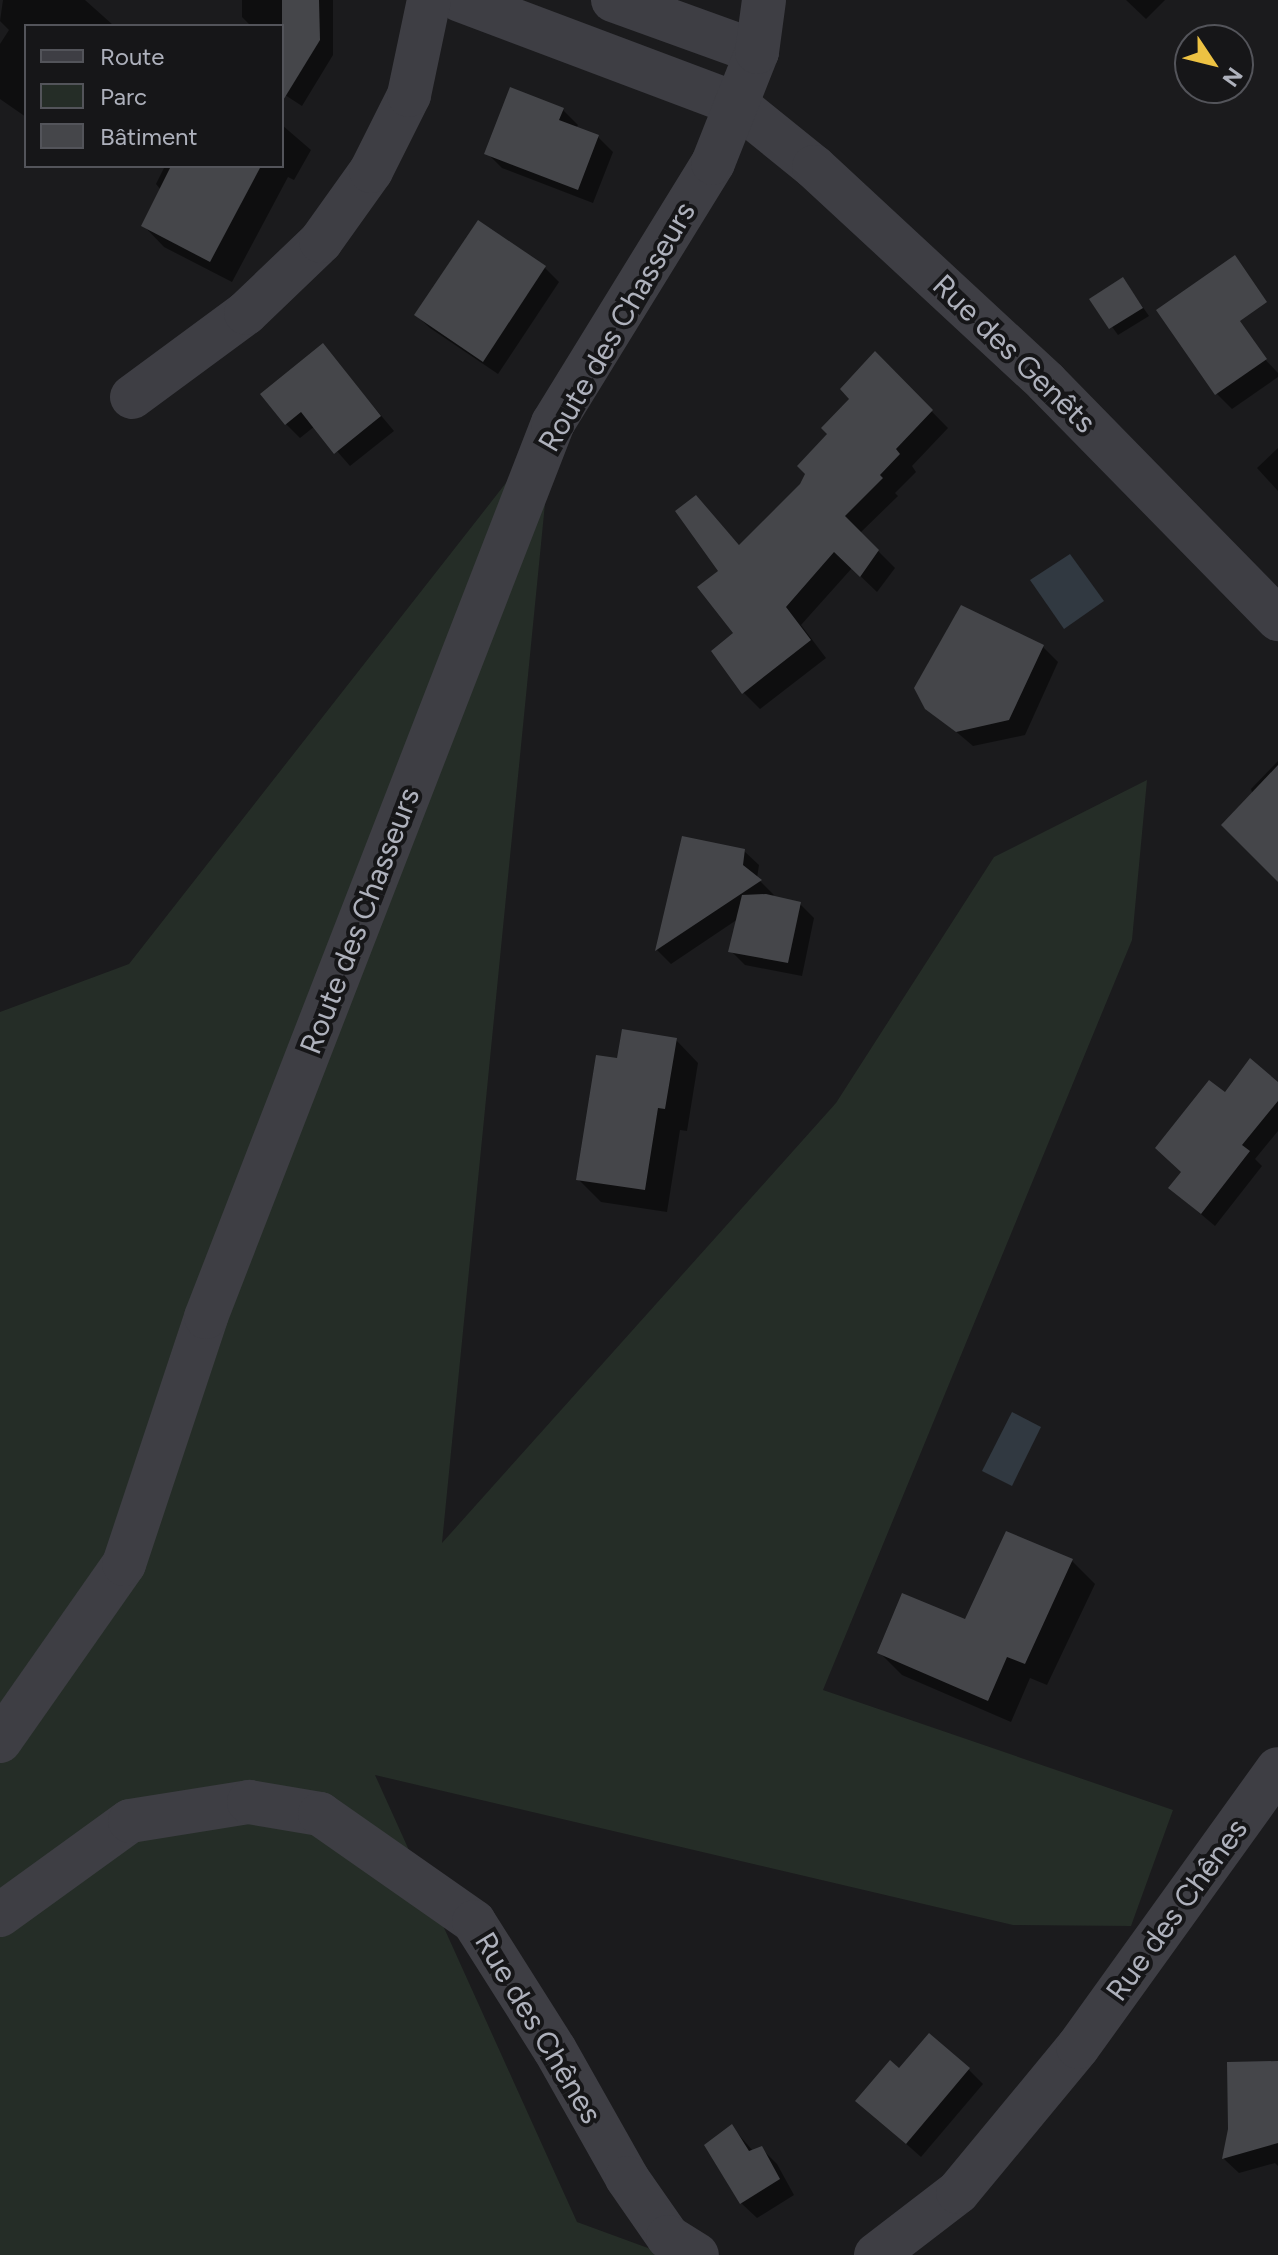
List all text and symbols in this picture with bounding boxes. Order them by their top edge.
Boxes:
legend [24,24,284,168]
north arrow [1174,24,1254,104]
text: Route [100,42,164,71]
text: N [1216,62,1248,92]
text: Parc [100,82,147,111]
text: Bâtiment [100,122,198,151]
street label: Route des Chasseurs [531,196,703,458]
street label: Rue des Genêts [925,267,1103,441]
street label: Route des Chasseurs [293,783,427,1059]
street label: Rue des Chênes [1099,1812,1255,2008]
street label: Rue des Chênes [467,1926,609,2130]

